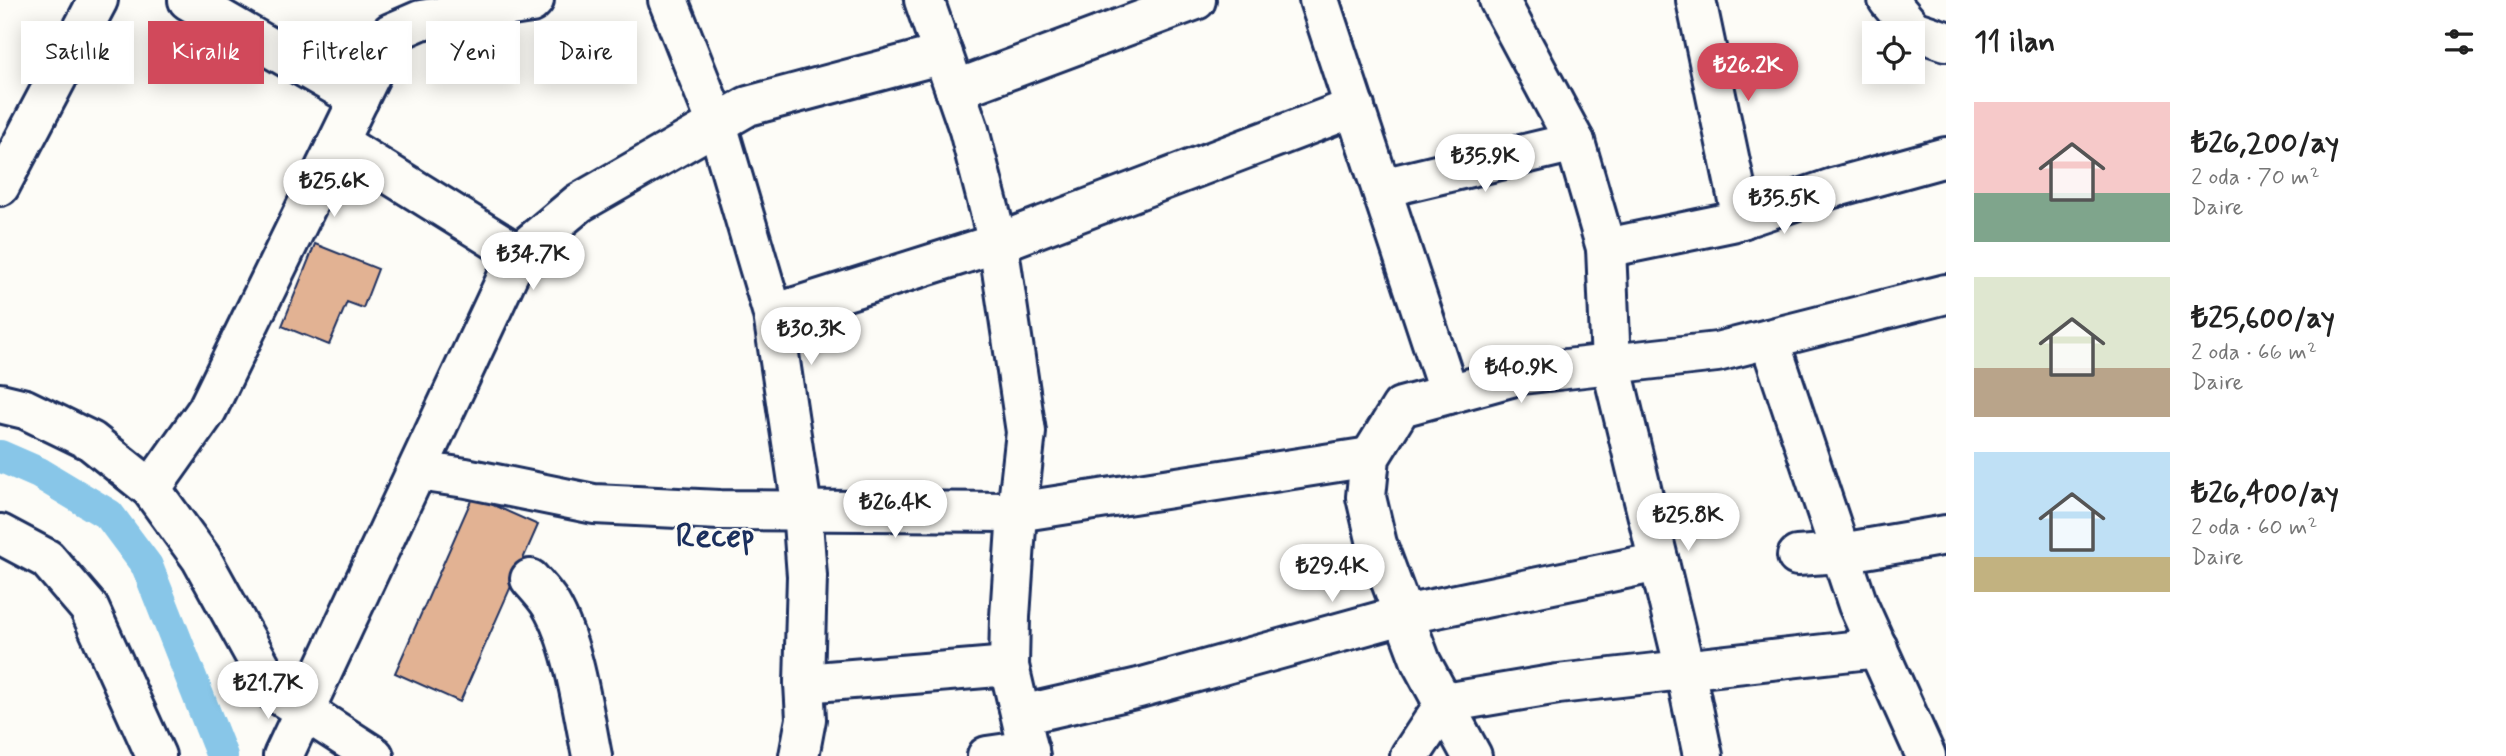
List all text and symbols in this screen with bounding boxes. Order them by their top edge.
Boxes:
chip: Satılık [21,21,134,84]
chip: Kiralık [148,21,264,84]
chip: Filtreler [278,21,412,84]
chip: Yeni [426,21,520,84]
chip: Daire [534,21,637,84]
map controls [1862,21,1925,84]
button: locate [1862,21,1925,84]
text: 11 ilan [1974,23,2055,62]
icon: filters [2440,23,2478,61]
pin: ₺26.2K [1691,43,1805,103]
text: ₺26.2K [1713,51,1783,81]
text: ₺26,200/ay [2191,124,2339,163]
icon: home [2030,130,2114,214]
pin: ₺35.9K [1428,134,1542,194]
text: ₺35.9K [1451,142,1519,172]
pin: ₺25.6K [277,160,391,219]
text: 2 oda · 70 m² [2191,163,2320,193]
text: ₺25.6K [299,167,369,197]
pin: ₺35.5K [1727,176,1841,236]
text: ₺35.5K [1749,184,1819,214]
text: Daire [2191,193,2243,223]
pin: ₺34.7K [476,232,590,292]
text: ₺34.7K [497,240,569,270]
text: ₺25,600/ay [2191,299,2335,338]
icon: home [2030,305,2114,389]
pin: ₺30.3K [754,308,868,367]
text: ₺30.3K [777,315,845,345]
text: 2 oda · 66 m² [2191,338,2317,368]
pin: ₺40.9K [1464,346,1578,405]
text: ₺40.9K [1485,353,1557,383]
text: Daire [2191,368,2243,398]
text: ₺26,400/ay [2191,474,2339,513]
pin: ₺26.4K [838,480,952,540]
icon: home [2030,480,2114,564]
text: ₺26.4K [859,488,931,518]
pin: ₺25.8K [1631,494,1745,553]
text: ₺25.8K [1653,501,1723,531]
text: 2 oda · 60 m² [2191,513,2317,543]
district label: Recep [676,515,754,559]
text: Daire [2191,543,2243,573]
pin: ₺29.4K [1275,544,1389,604]
text: ₺29.4K [1296,552,1368,582]
pin: ₺21.7K [211,662,325,721]
text: ₺21.7K [233,669,303,699]

